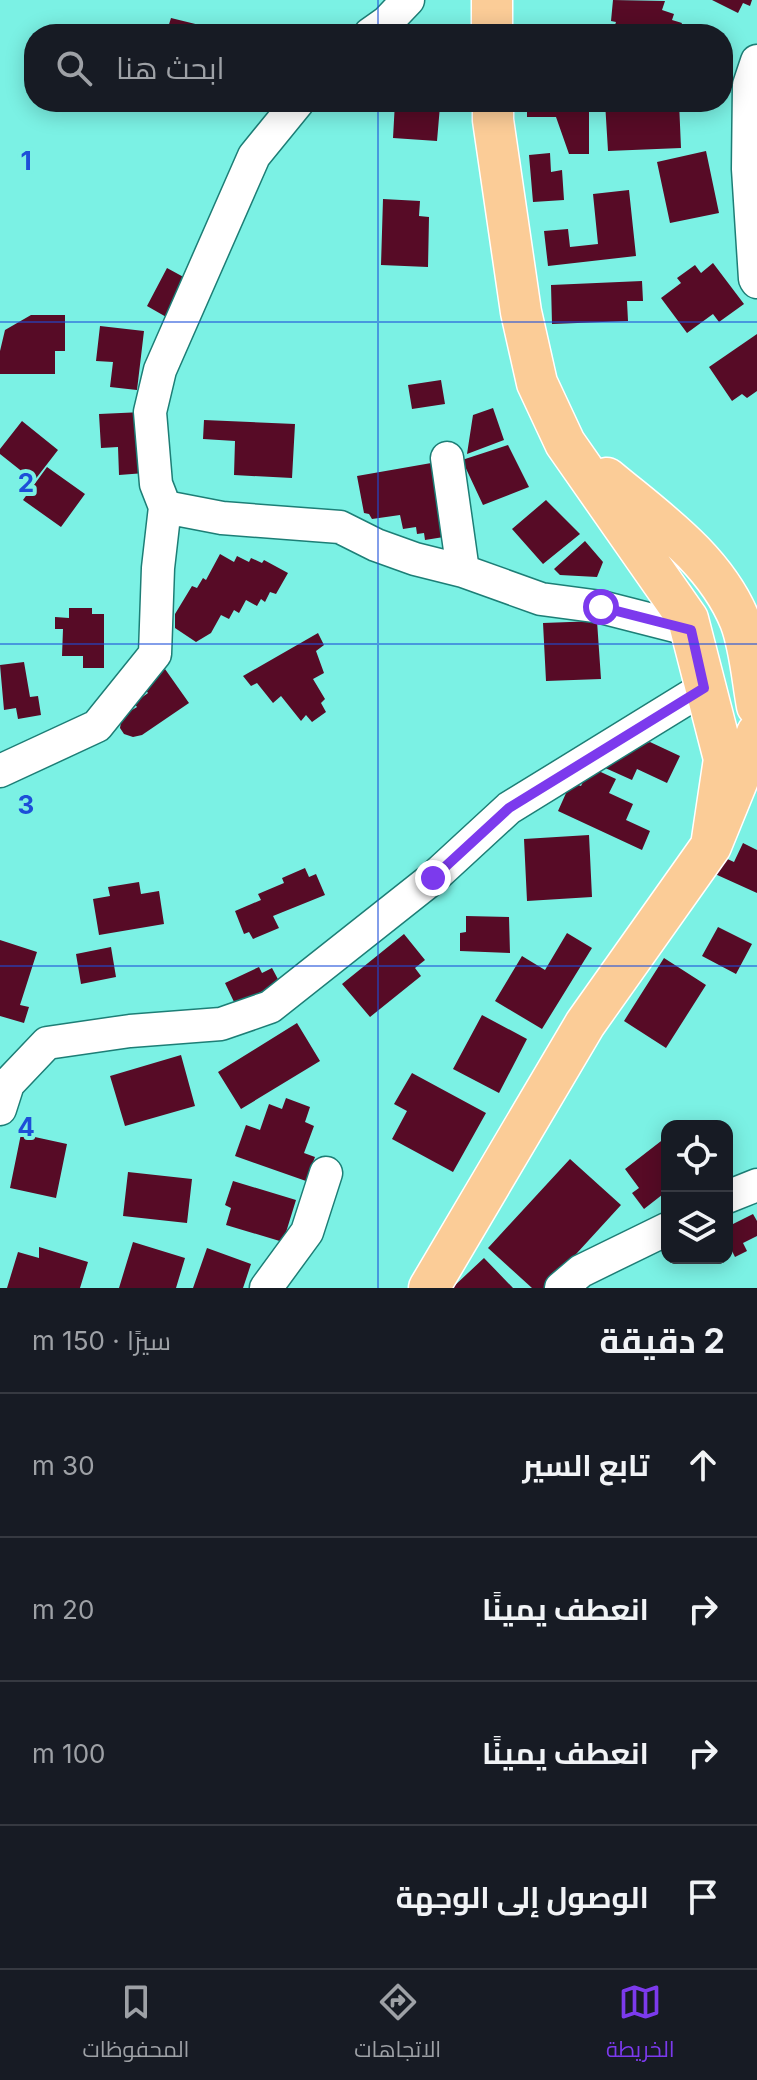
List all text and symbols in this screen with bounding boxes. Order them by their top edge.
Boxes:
search box [24,24,733,112]
icon: search [52,46,96,90]
text: ابحث هنا [116,50,225,86]
text: 1 [20,145,32,176]
text: 2 [18,467,34,498]
route start [583,589,619,625]
text: 3 [18,789,34,820]
route end [415,860,451,896]
text: 4 [17,1111,35,1142]
map controls [661,1120,733,1264]
button: locate [661,1120,733,1192]
button: layers [661,1192,733,1264]
text: 2 دقيقة [599,1320,725,1361]
text: سيرًا · 150 m [32,1325,171,1356]
icon: ahead [681,1443,725,1487]
text: تابع السير [523,1447,649,1483]
text: 30 m [32,1450,95,1481]
icon: right [681,1587,725,1631]
text: انعطف يمينًا [482,1591,649,1627]
text: 20 m [32,1594,94,1625]
icon: right [681,1731,725,1775]
text: انعطف يمينًا [482,1735,649,1771]
text: 100 m [32,1738,105,1769]
icon: arrive [681,1875,725,1919]
text: الوصول إلى الوجهة [396,1879,649,1915]
tab: المحفوظات [82,1980,189,2070]
tab: الاتجاهات [354,1980,441,2070]
tab: الخريطة [606,1980,675,2070]

